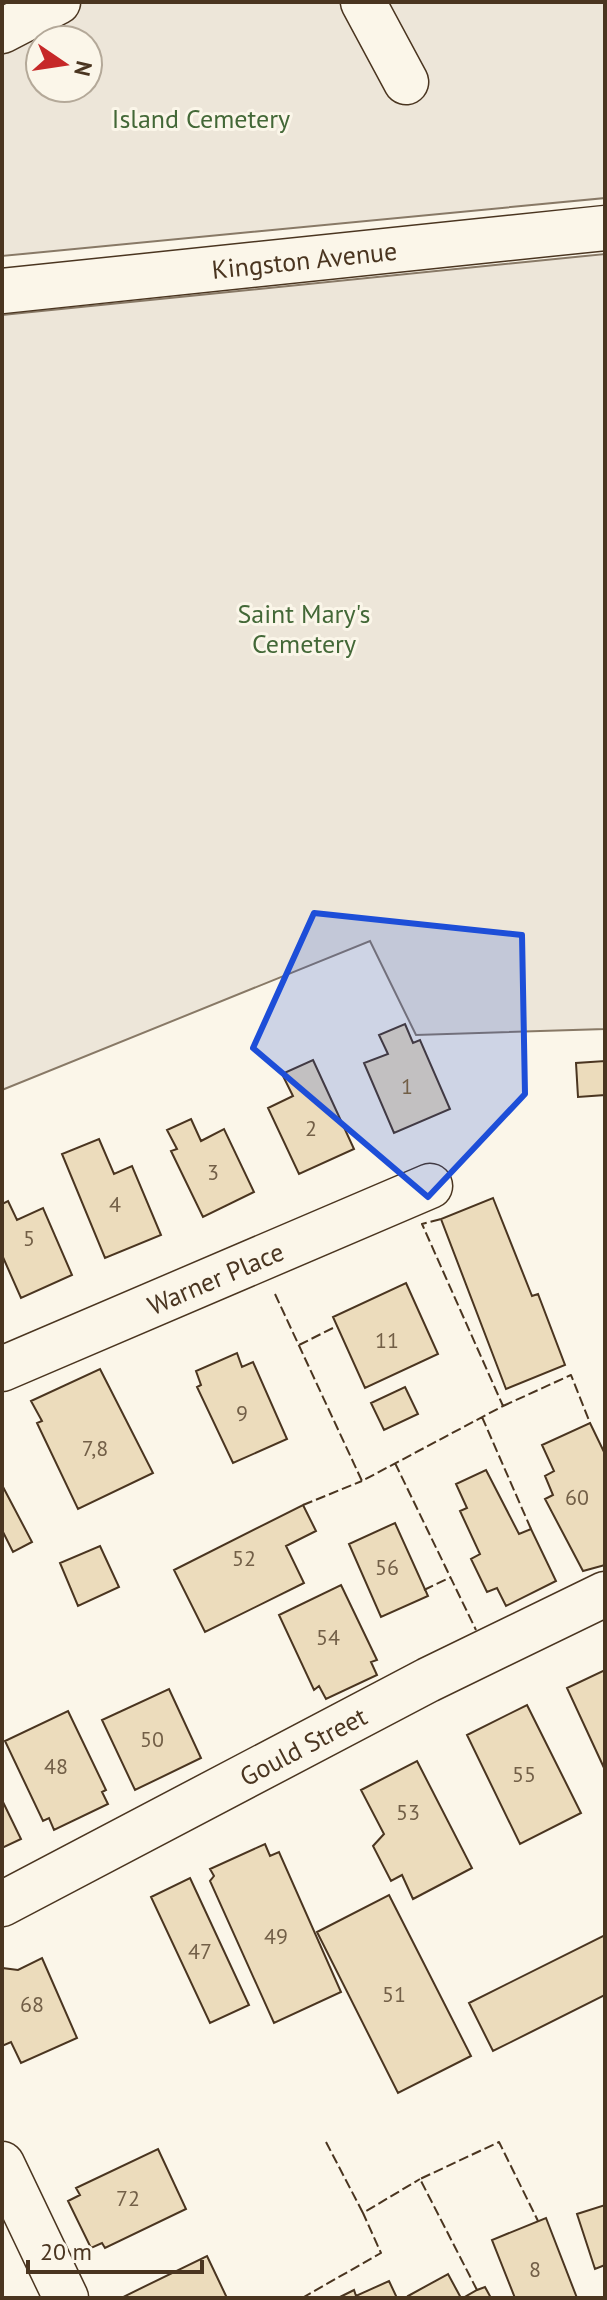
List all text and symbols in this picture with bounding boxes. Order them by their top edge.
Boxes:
north arrow [24,24,104,104]
text: N [68,58,99,79]
park label: Island Cemetery [112,102,290,135]
street label: Kingston Avenue [210,233,399,285]
park label: Saint Mary's Cemetery [237,597,371,660]
house number: 1 [401,1072,413,1100]
house number: 2 [305,1114,317,1142]
house number: 3 [207,1158,219,1186]
house number: 4 [109,1190,121,1218]
house number: 5 [23,1224,35,1252]
street label: Warner Place [142,1234,288,1321]
house number: 11 [375,1326,399,1354]
house number: 9 [236,1399,248,1427]
house number: 7,8 [82,1434,108,1462]
house number: 60 [565,1483,589,1511]
house number: 52 [232,1544,256,1572]
house number: 56 [375,1553,399,1581]
house number: 54 [316,1623,340,1651]
street label: Gould Street [234,1699,372,1793]
house number: 50 [140,1725,164,1753]
house number: 48 [44,1752,68,1780]
house number: 55 [512,1760,536,1788]
house number: 53 [396,1798,420,1826]
house number: 49 [264,1922,288,1950]
house number: 47 [188,1937,212,1965]
house number: 51 [382,1980,406,2008]
house number: 68 [20,1990,44,2018]
house number: 72 [116,2184,140,2212]
scale bar [28,2224,202,2274]
text: 20 m [40,2236,92,2267]
house number: 8 [529,2255,541,2283]

